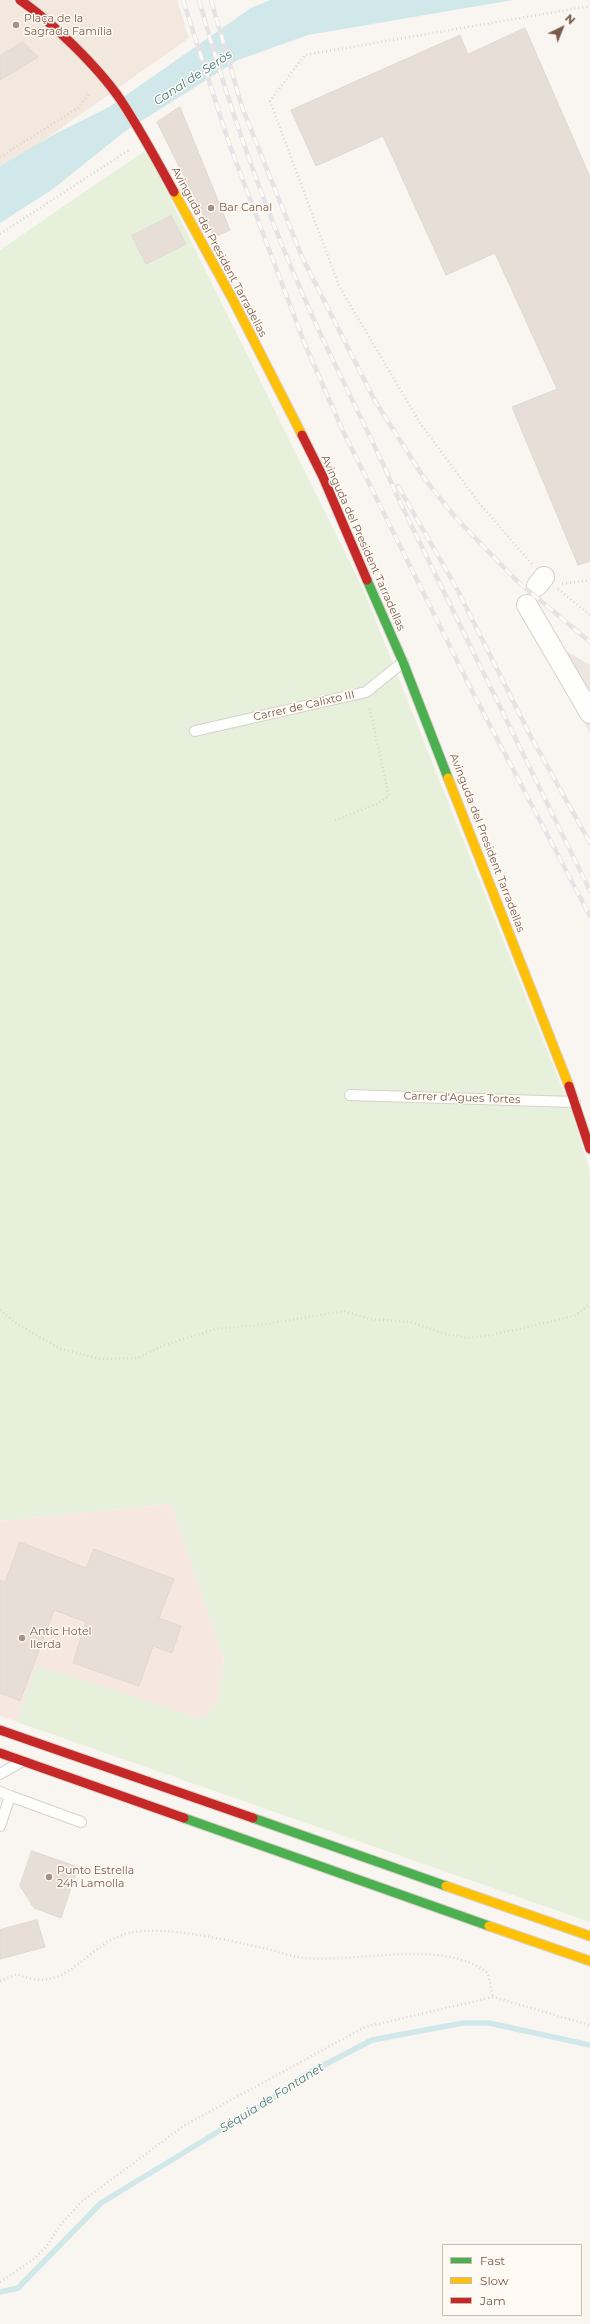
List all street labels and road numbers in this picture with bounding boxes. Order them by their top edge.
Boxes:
street label: Avinguda del President Tarradellas [168,165,270,339]
street label: Avinguda del President Tarradellas [318,453,408,633]
street label: Carrer de Calixto III [252,688,356,724]
street label: Avinguda del President Tarradellas [447,752,527,934]
street label: Carrer d'Agues Tortes [403,1089,521,1107]

